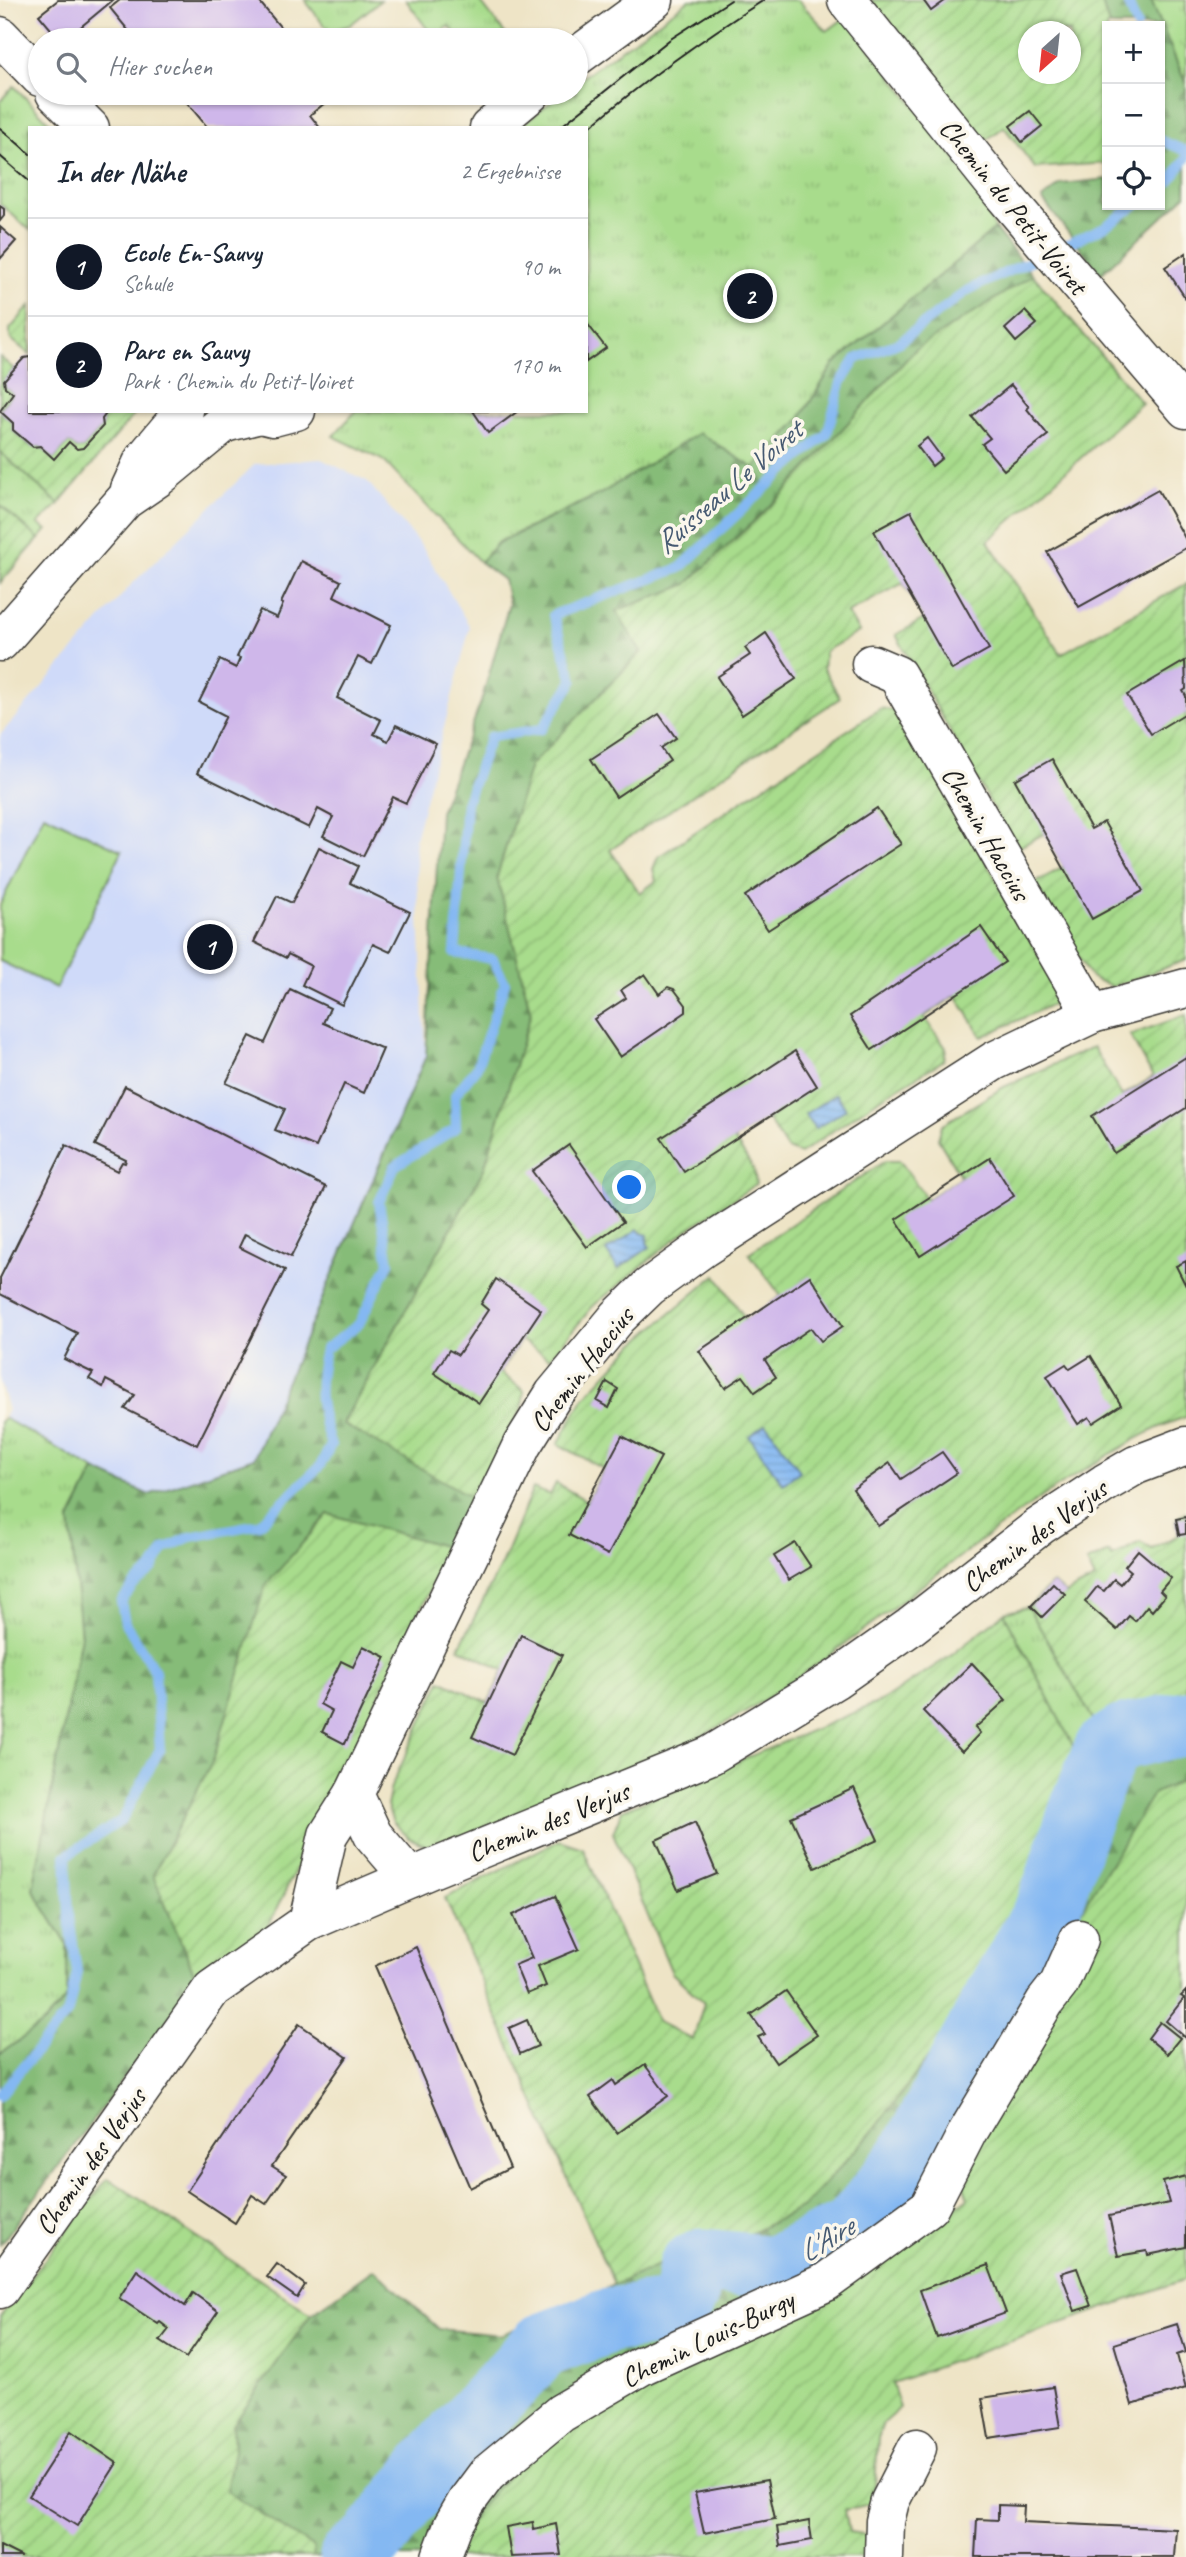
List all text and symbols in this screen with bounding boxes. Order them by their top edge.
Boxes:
north arrow [1018,21,1081,84]
map controls [1102,21,1165,210]
button: + [1102,21,1165,84]
search box [28,28,588,105]
icon: search [52,48,90,86]
text: Hier suchen [108,50,212,83]
button: − [1102,84,1165,147]
street label: Chemin du Petit-Voiret [932,111,1097,303]
button: locate [1102,147,1165,210]
text: In der Nähe [56,153,185,191]
text: 2 Ergebnisse [460,157,560,186]
text: Ecole En-Sauvy [123,236,261,269]
text: 1 [74,253,84,282]
text: 90 m [521,253,560,282]
text: Schule [123,269,172,298]
pin: 2 [727,270,773,322]
text: Parc en Sauvy [123,334,249,367]
text: 2 [74,351,84,380]
text: 170 m [511,351,560,380]
text: Park · Chemin du Petit-Voiret [123,367,352,396]
water label: Ruisseau Le Voiret [646,408,814,562]
street label: Chemin Haccius [934,760,1040,909]
pin: 1 [187,921,233,973]
your location [612,1170,646,1204]
street label: Chemin Haccius [522,1298,643,1439]
street label: Chemin des Verjus [955,1470,1116,1600]
street label: Chemin des Verjus [462,1772,636,1870]
street label: Chemin des Verjus [27,2079,155,2241]
water label: L'Aire [792,2206,864,2270]
street label: Chemin Louis-Burgy [615,2281,801,2395]

